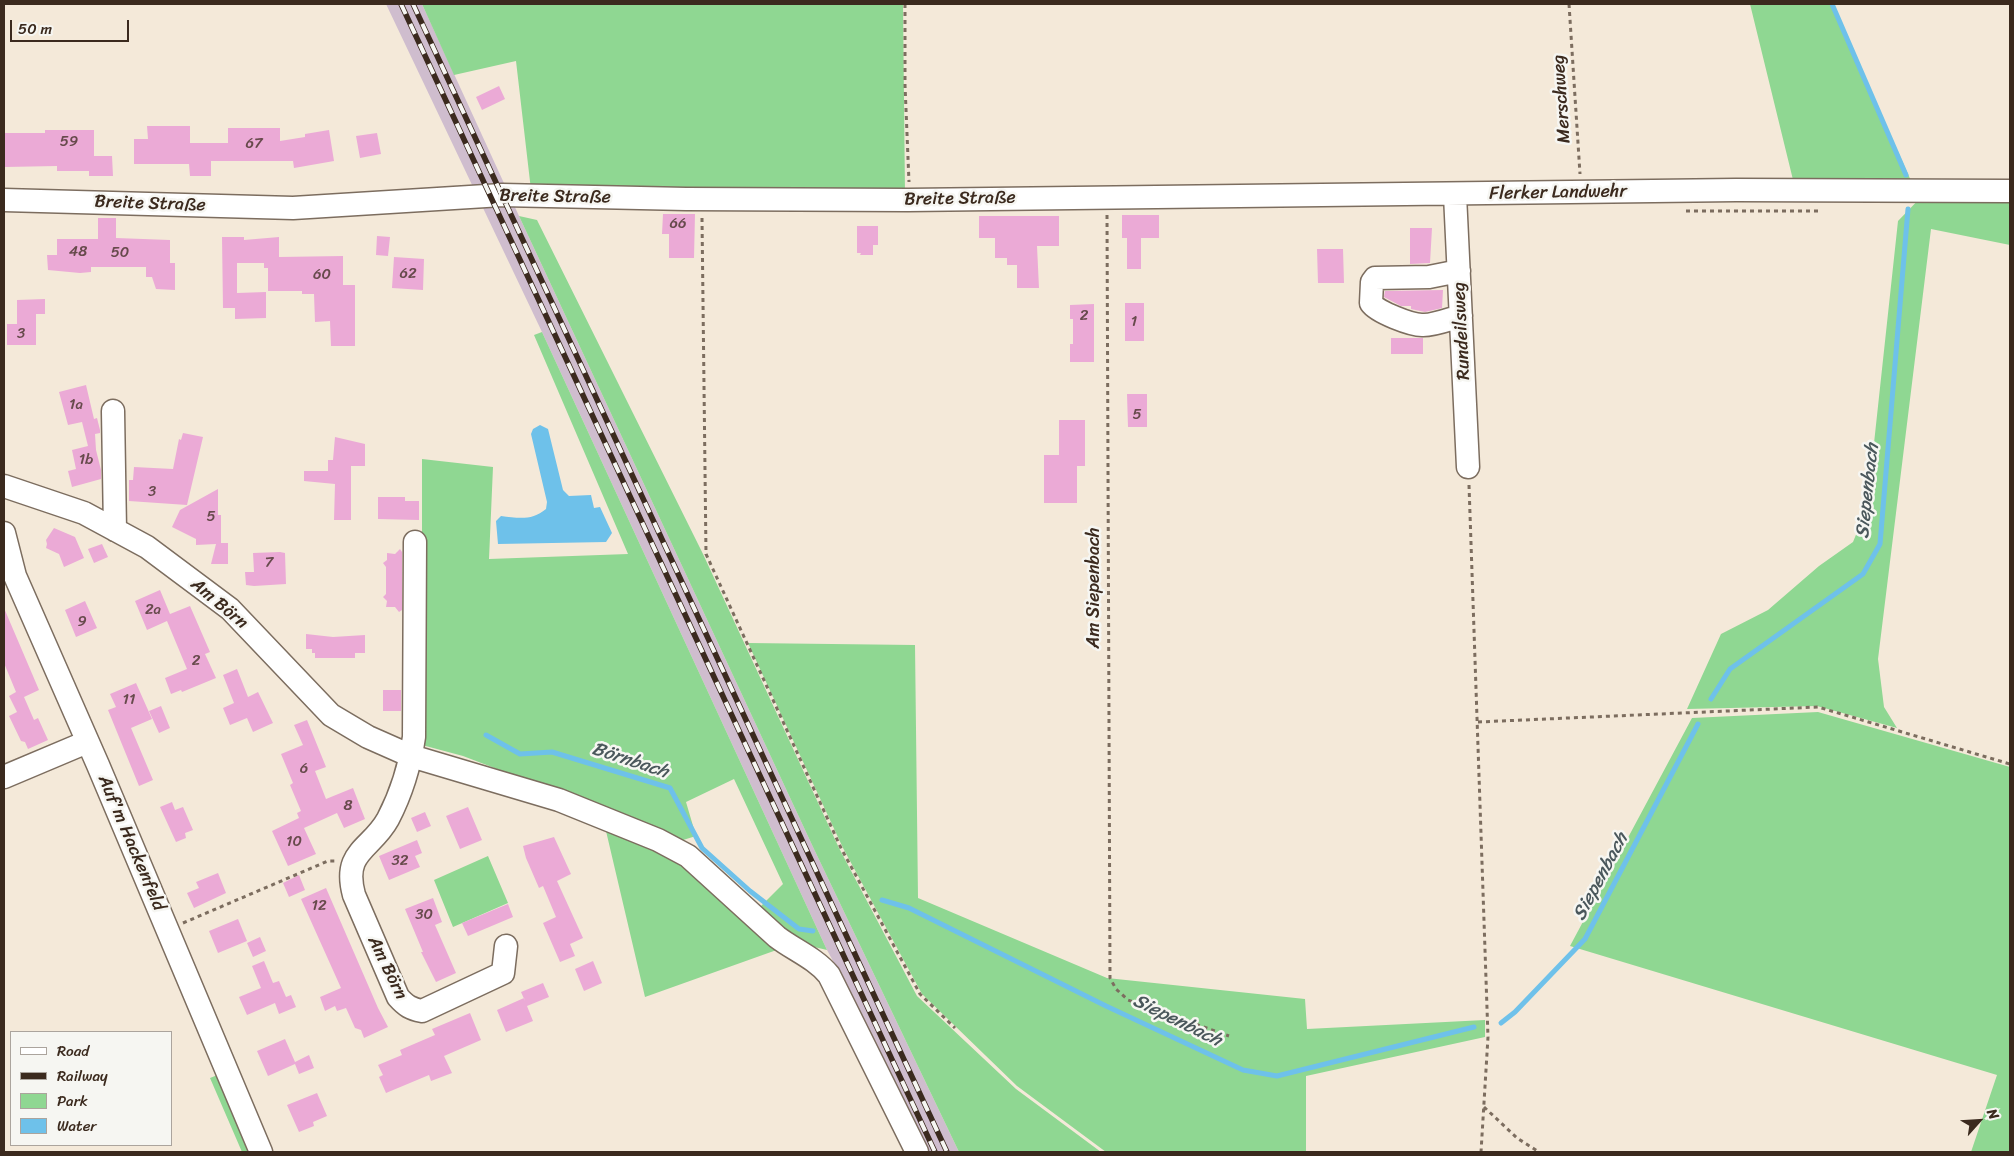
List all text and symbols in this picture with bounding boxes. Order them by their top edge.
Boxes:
scale bar [12,10,131,42]
text: 50 m [18,16,52,42]
street label: Merschweg [1548,54,1576,144]
house number: 59 [60,133,78,151]
house number: 67 [245,135,263,153]
street label: Flerker Landwehr [1489,181,1627,205]
street label: Breite Straße [499,185,611,209]
street label: Breite Straße [904,187,1016,211]
street label: Breite Straße [94,191,206,217]
house number: 66 [669,215,687,233]
house number: 48 [69,243,87,261]
house number: 50 [111,244,129,262]
house number: 62 [399,265,417,283]
house number: 60 [313,266,331,284]
street label: Rundeilsweg [1449,281,1475,381]
house number: 2 [1080,307,1088,325]
house number: 1 [1131,313,1137,331]
house number: 3 [17,325,25,343]
house number: 1a [69,396,83,414]
house number: 5 [1132,406,1142,424]
water label: Siepenbach [1852,442,1884,540]
house number: 1b [79,451,93,469]
house number: 3 [148,483,156,501]
house number: 5 [206,508,216,526]
street label: Am Siepenbach [1083,528,1105,648]
house number: 7 [265,554,273,572]
street label: Am Börn [186,574,252,634]
house number: 2a [145,601,161,619]
house number: 9 [77,613,87,631]
house number: 2 [192,652,200,670]
house number: 11 [123,691,135,709]
water label: Börnbach [589,738,671,784]
house number: 6 [300,760,308,778]
street label: Auf'm Hackenfeld [93,772,169,914]
house number: 8 [343,797,353,815]
water label: Siepenbach [1569,829,1633,925]
house number: 10 [286,833,302,851]
house number: 32 [392,852,408,870]
house number: 12 [311,897,327,915]
house number: 30 [415,906,433,924]
street label: Am Börn [362,933,412,1003]
water label: Siepenbach [1129,990,1225,1052]
legend [10,1031,172,1146]
text: Road [57,1038,89,1064]
text: Railway [57,1063,108,1089]
text: Park [57,1088,88,1114]
north arrow [1954,1096,2004,1146]
text: N [1980,1104,2006,1124]
text: Water [57,1113,97,1139]

